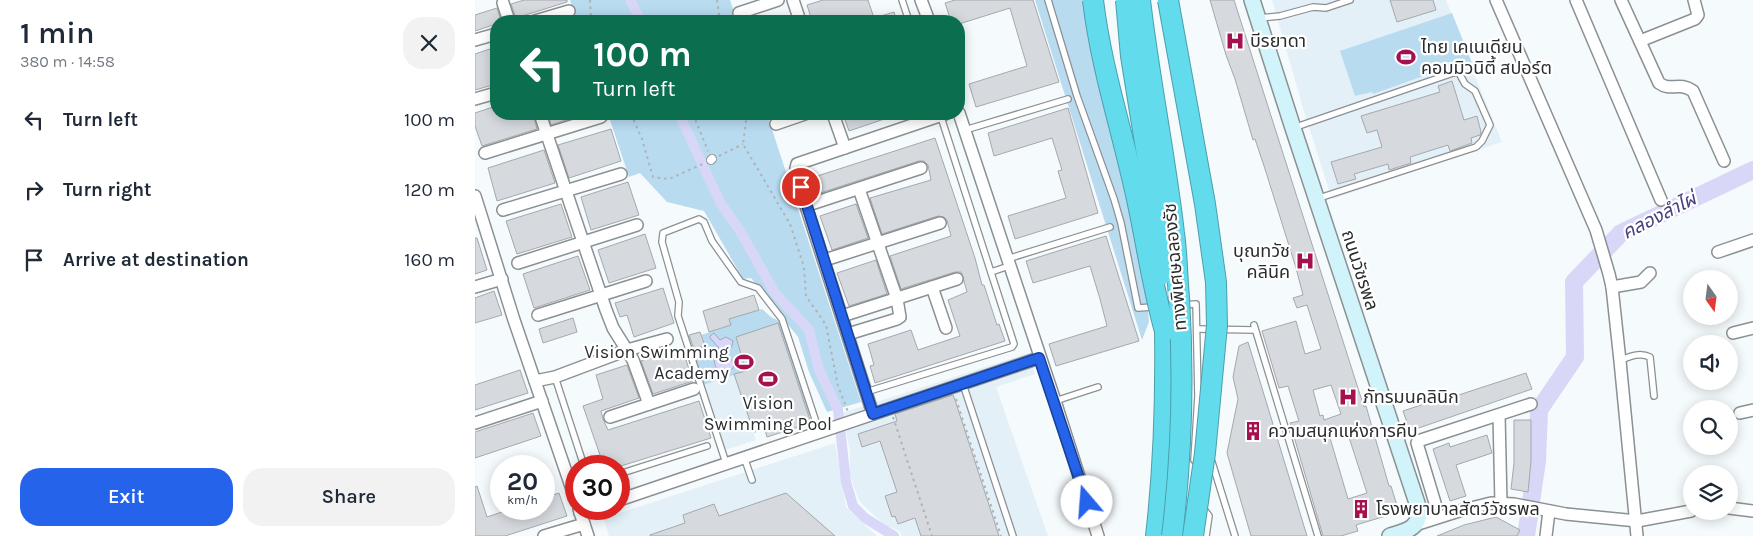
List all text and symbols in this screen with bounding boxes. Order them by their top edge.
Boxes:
text: 1 min [20,15,94,51]
button: close [403,17,455,69]
hospital icon: บีรยาดา [1224,30,1246,52]
place label: บีรยาดา [1250,30,1306,52]
text: 100 m [593,34,692,75]
icon: left [510,35,575,100]
place label: ไทย เคเนเดียน คอมมิวนิตี้ สปอร์ต [1420,36,1552,79]
sports icon: ไทย เคเนเดียน คอมมิวนิตี้ สปอร์ต [1395,46,1417,68]
text: 380 m · 14:58 [20,52,115,71]
text: Turn left [593,76,676,102]
icon: left [20,106,48,134]
text: Turn left [63,109,138,131]
text: 100 m [404,109,455,131]
pin [780,166,822,208]
icon: arrive [787,173,815,201]
icon: right [20,176,48,204]
text: Turn right [63,179,152,201]
text: 120 m [404,179,455,201]
water label: คลองลำไผ่ [1618,187,1702,244]
street label: ทางพิเศษฉลองรัช [1158,202,1192,332]
street label: ถนนวัชรพล [1337,227,1383,313]
place label: บุณทวัช คลินิค [1233,240,1290,283]
icon: arrive [20,246,48,274]
text: Arrive at destination [63,249,249,271]
text: 160 m [404,249,455,271]
hospital icon: บุณทวัช คลินิค [1294,250,1316,272]
north arrow [1683,270,1737,325]
map controls [1683,270,1738,520]
button: sound [1683,335,1738,390]
place label: Vision Swimming Academy [584,341,730,384]
sports icon: Vision Swimming Academy [733,351,755,373]
sports icon: Vision Swimming Pool [757,368,779,390]
hospital icon: ภัทรมนคลินิก [1337,386,1359,408]
place label: ภัทรมนคลินิก [1363,386,1459,408]
place label: Vision Swimming Pool [704,392,832,435]
button: search [1683,400,1738,455]
building icon: ความสนุกแห่งการคีบ [1242,420,1264,442]
place label: ความสนุกแห่งการคีบ [1268,420,1418,442]
speed limit sign: 30 [565,455,630,520]
button: layers [1683,465,1738,520]
text: 20 [507,467,538,496]
button: Exit [20,468,233,526]
button: Share [243,468,455,526]
position arrow [1060,475,1112,527]
text: km/h [507,493,538,507]
building icon: โรงพยาบาลสัตว์วัชรพล [1350,498,1372,520]
place label: โรงพยาบาลสัตว์วัชรพล [1376,498,1540,520]

